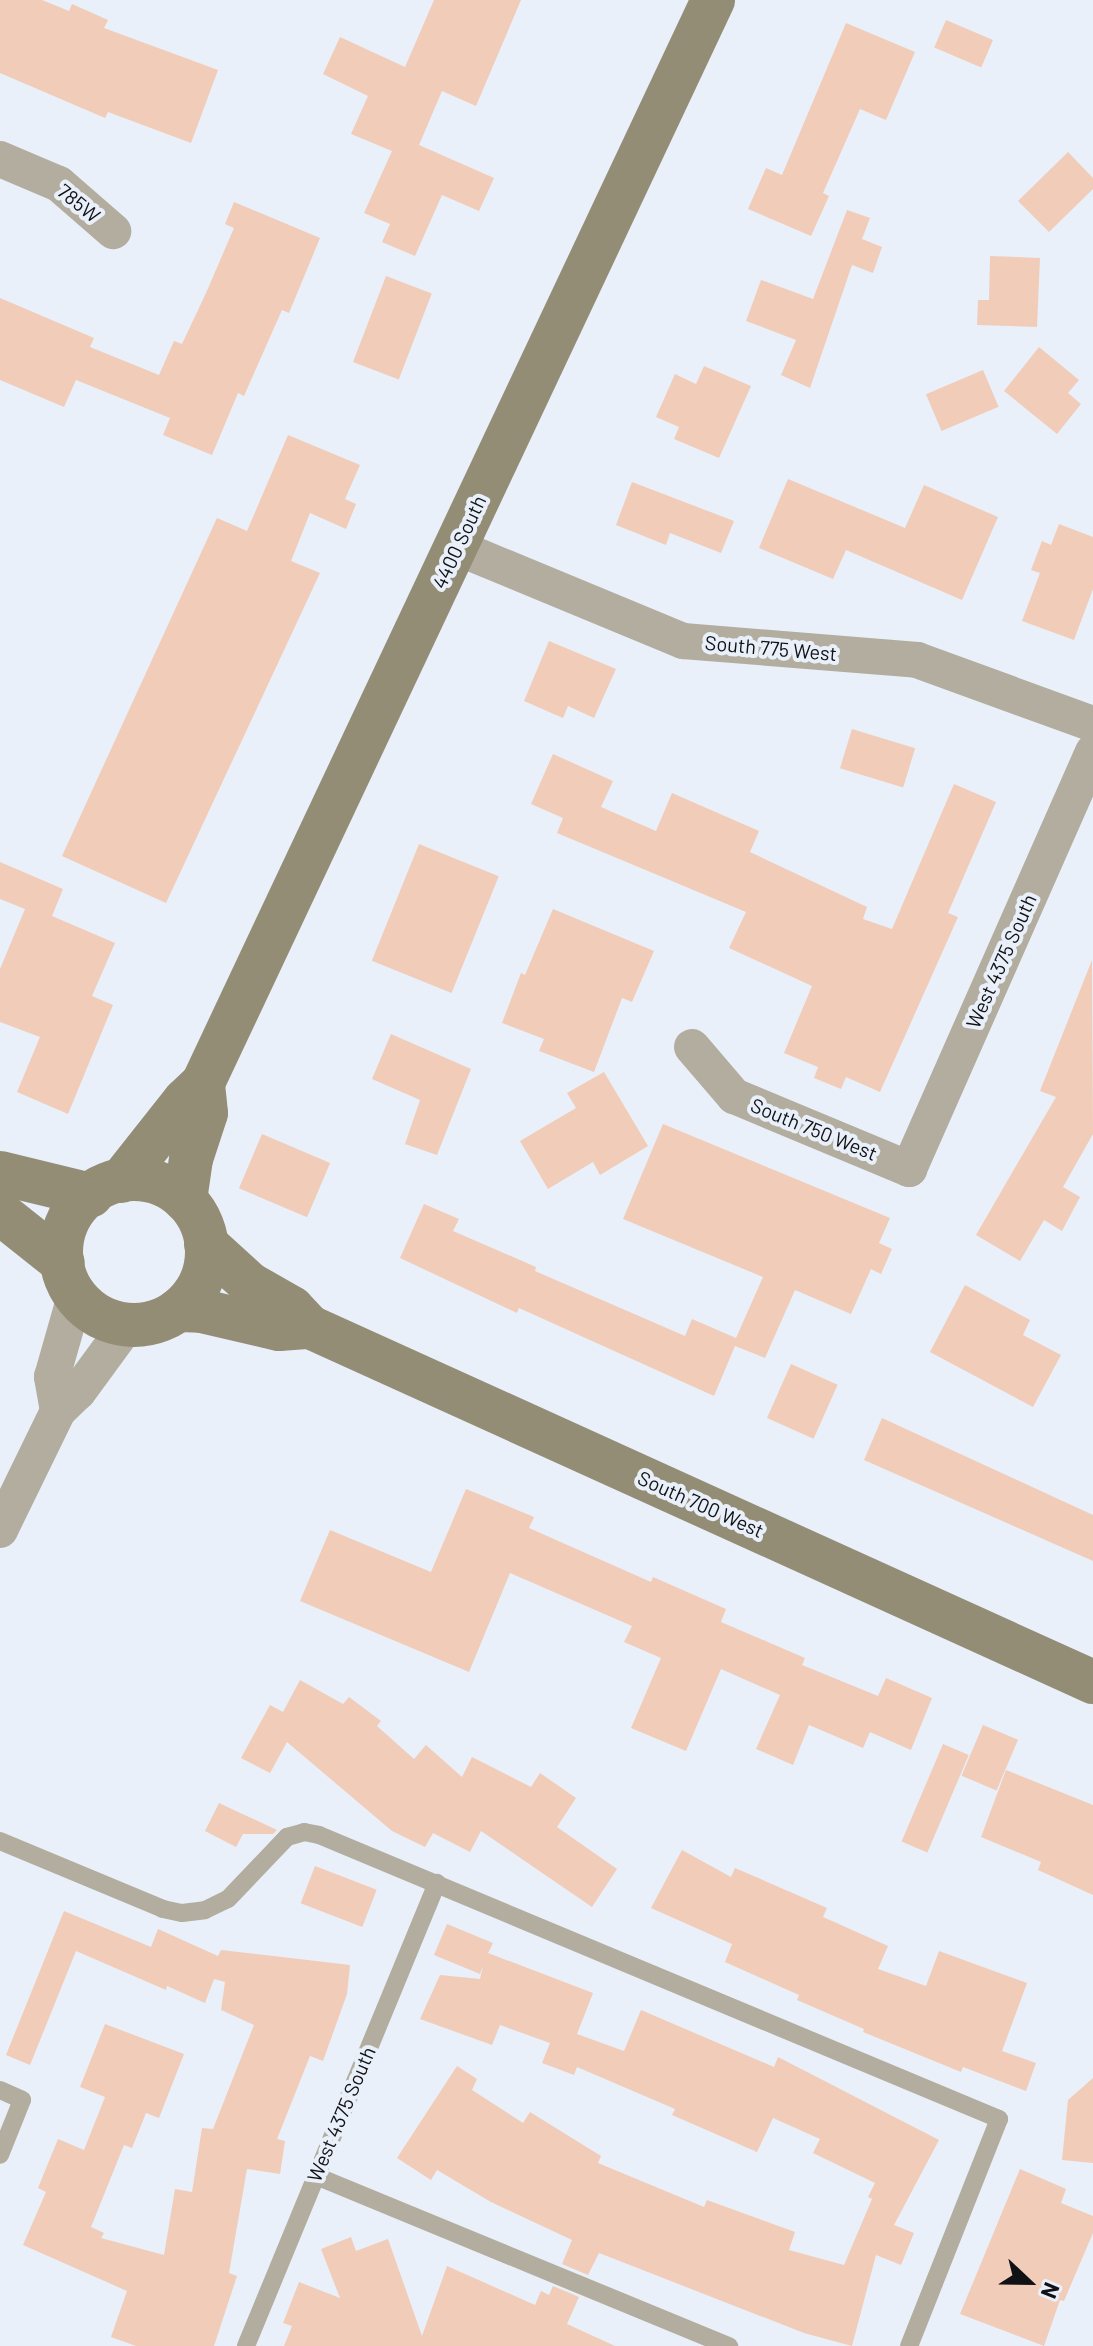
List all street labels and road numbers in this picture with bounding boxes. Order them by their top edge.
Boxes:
street label: 785W [53,179,105,227]
street label: 4400 South [427,492,491,592]
street label: South 775 West [704,630,838,666]
street label: West 4375 South [961,890,1041,1032]
street label: South 750 West [747,1093,881,1165]
street label: South 700 West [634,1466,768,1542]
street label: West 4375 South [302,2043,380,2185]

